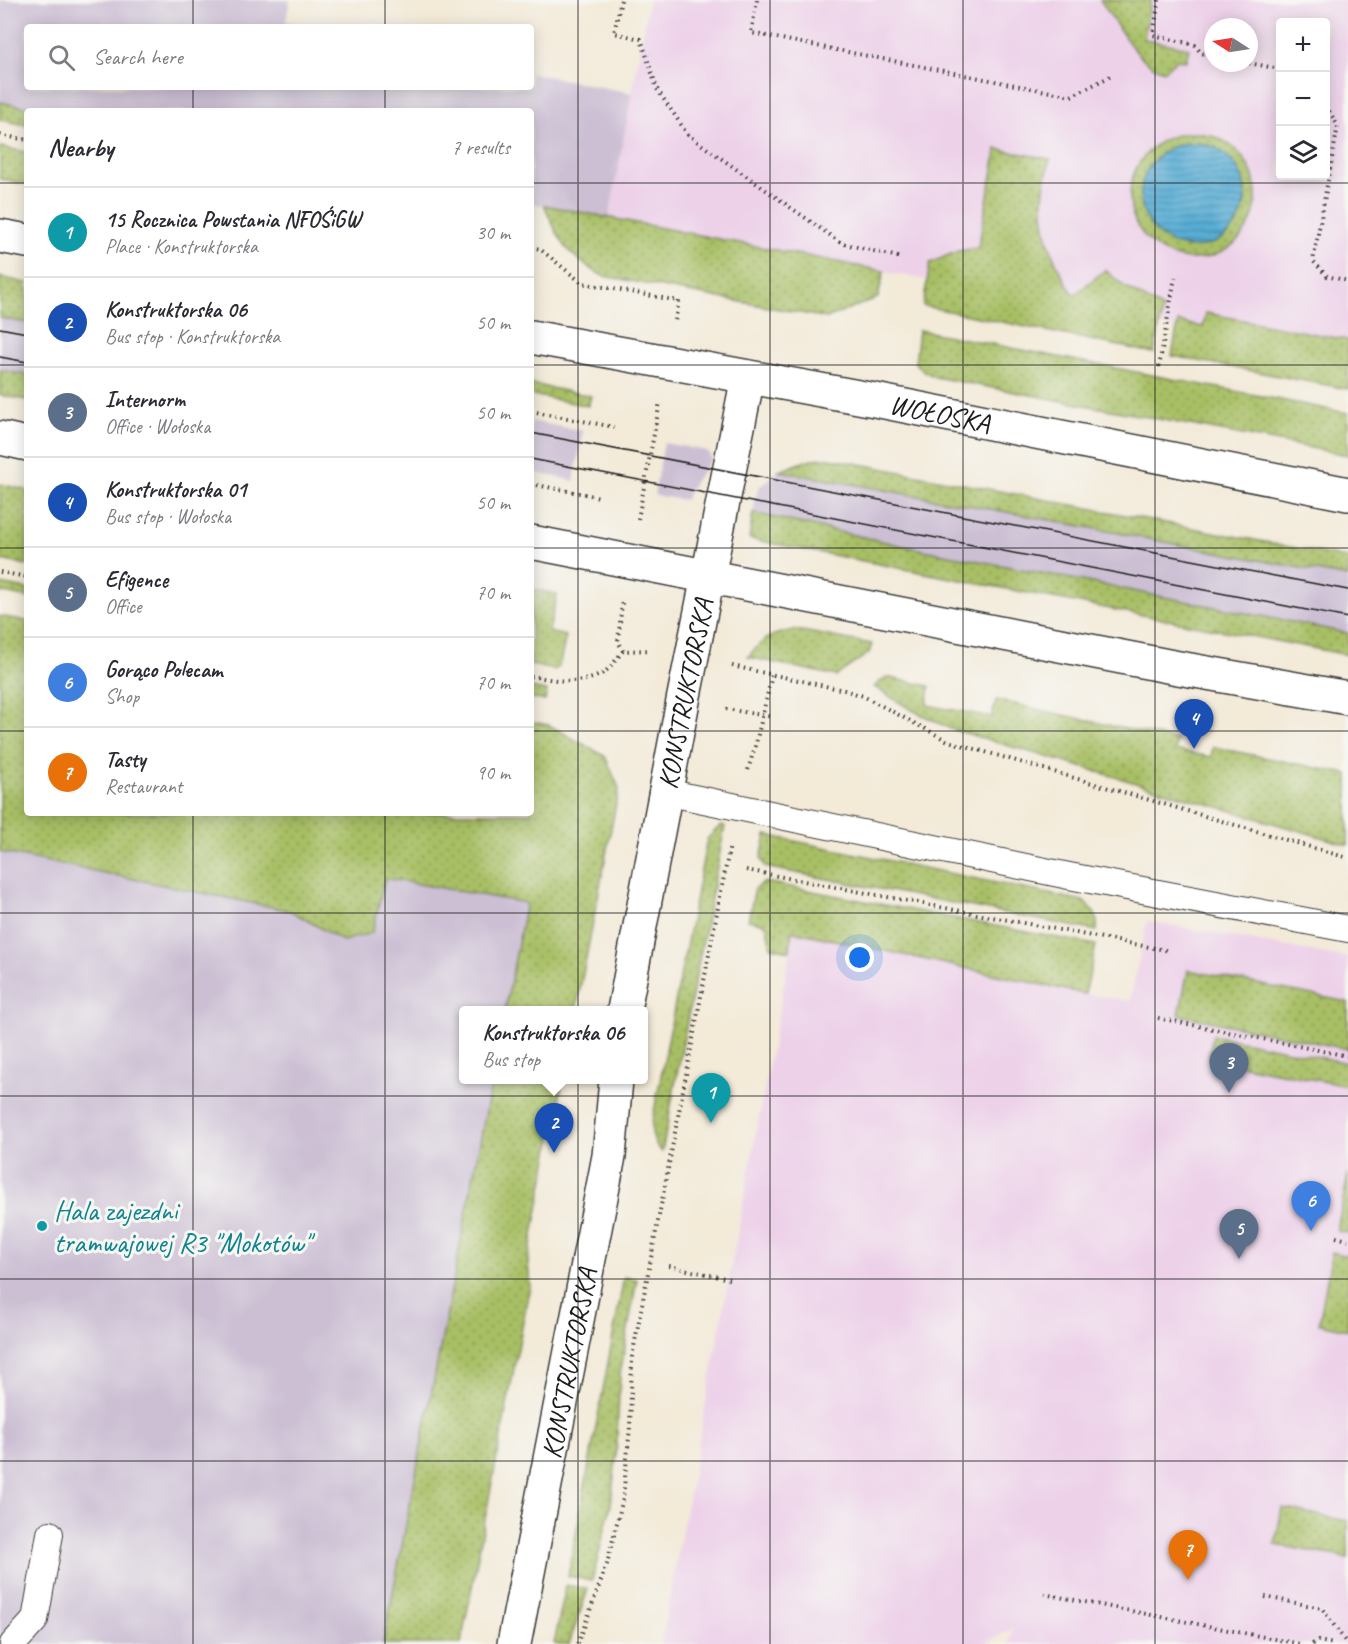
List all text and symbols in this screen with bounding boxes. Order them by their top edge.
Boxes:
north arrow [1204,18,1258,72]
map controls [1276,18,1330,180]
button: + [1276,18,1330,72]
search box [24,24,534,90]
icon: search [45,41,78,74]
text: Search here [93,43,183,71]
button: − [1276,72,1330,126]
button: layers [1276,126,1330,180]
text: Nearby [48,131,113,164]
text: 7 results [451,135,510,160]
text: 15 Rocznica Powstania NFOŚiGW [105,206,361,234]
text: 1 [63,220,72,245]
text: 30 m [476,220,510,245]
text: Place · Konstruktorska [105,234,258,259]
text: Konstruktorska 06 [105,296,247,324]
text: 2 [63,310,72,335]
text: 50 m [476,310,510,335]
text: Bus stop · Konstruktorska [105,324,280,349]
text: Internorm [105,386,185,414]
street label: WOŁOSKA [887,386,994,441]
text: 3 [63,400,72,425]
text: 50 m [476,400,510,425]
text: Office · Wołoska [105,414,210,439]
text: Konstruktorska 01 [105,476,246,504]
text: 4 [63,490,72,515]
text: 50 m [476,490,510,515]
text: Bus stop · Wołoska [105,504,231,529]
text: Efigence [105,566,168,594]
text: 5 [63,580,72,605]
text: 70 m [476,580,510,605]
text: Office [105,594,142,619]
street label: KONSTRUKTORSKA [650,594,721,792]
text: Gorąco Polecam [105,656,222,684]
text: 6 [63,670,72,695]
text: 70 m [476,670,510,695]
text: Shop [105,684,139,709]
pin: 4 [1174,700,1214,749]
text: Tasty [105,746,145,774]
text: 7 [63,760,72,785]
text: 90 m [476,760,510,785]
text: Restaurant [105,774,182,799]
your location [845,943,874,972]
popup [459,1006,648,1084]
text: Konstruktorska 06 [483,1019,624,1047]
pin: 3 [1210,1044,1248,1093]
text: Bus stop [483,1047,540,1072]
pin: 1 [692,1074,730,1123]
pin: 2 [534,1104,574,1153]
pin: 6 [1292,1182,1330,1231]
place label: Hala zajezdni tramwajowej R3 "Mokotów" [54,1193,315,1260]
pin: 5 [1220,1210,1258,1259]
marker: Hala zajezdni tramwajowej R3 "Mokotów" [35,1219,49,1233]
street label: KONSTRUKTORSKA [534,1264,605,1461]
pin: 7 [1168,1530,1208,1580]

